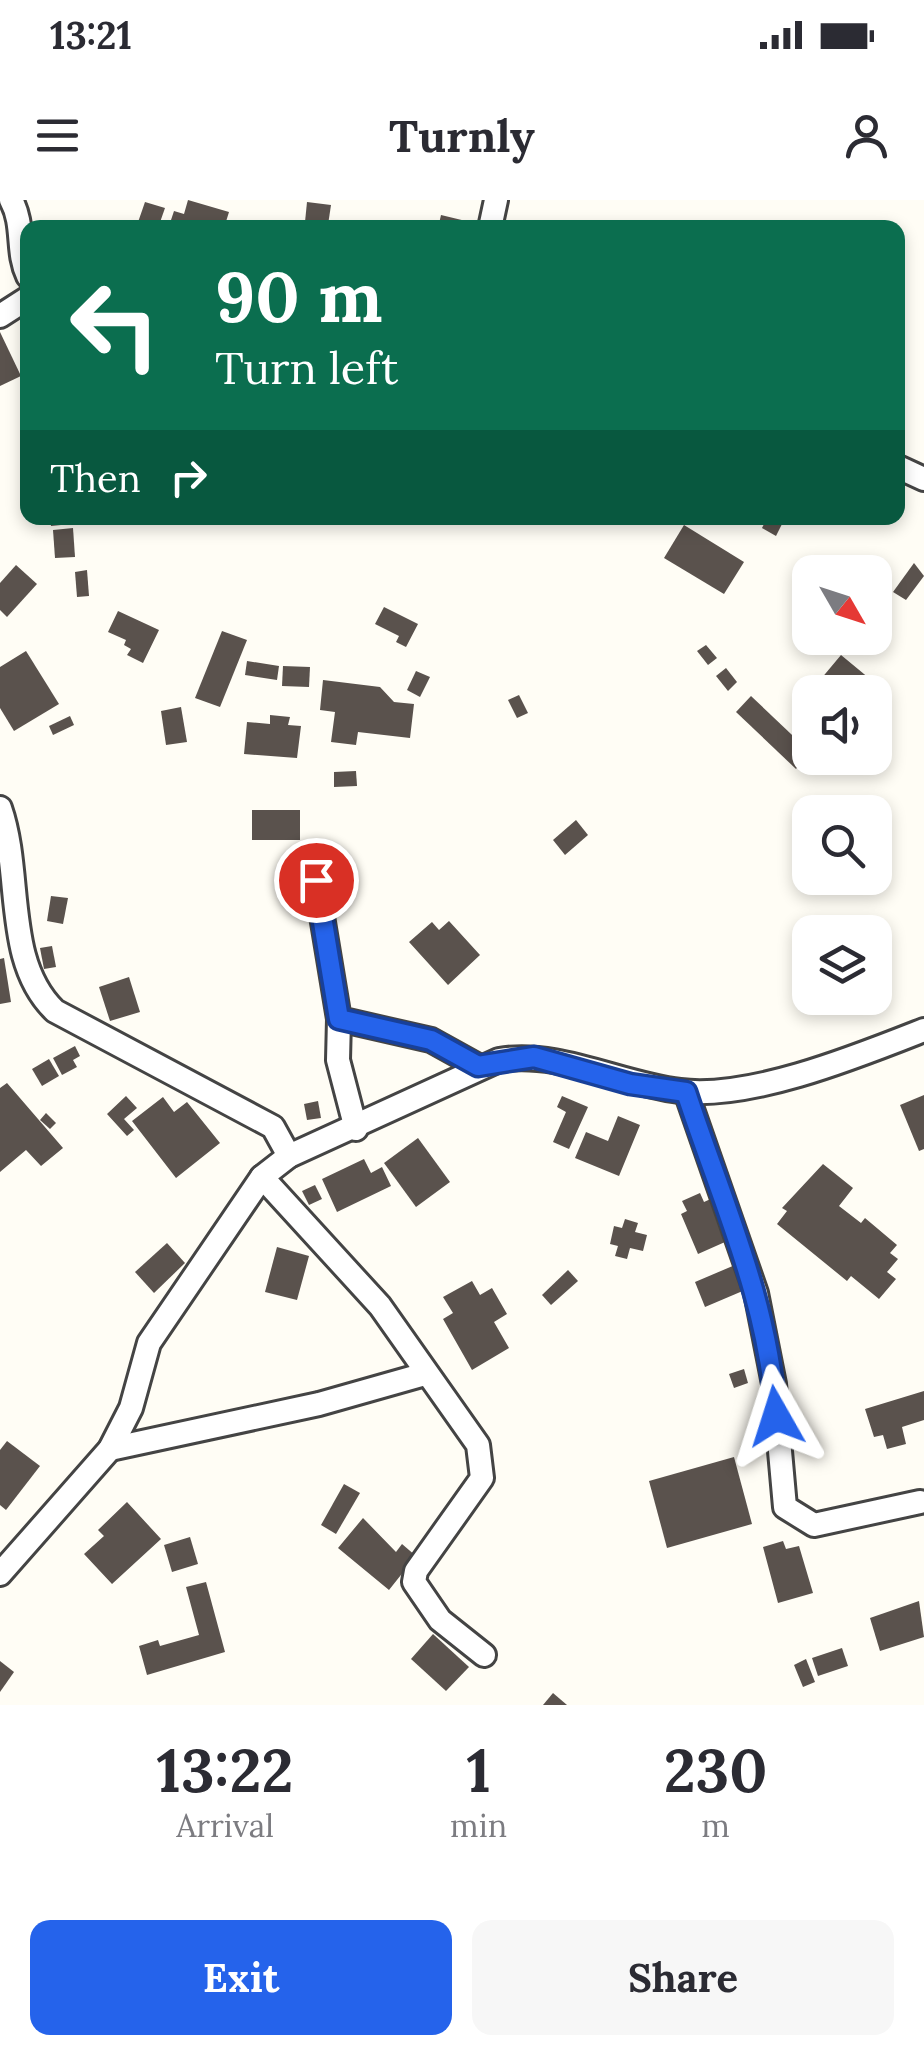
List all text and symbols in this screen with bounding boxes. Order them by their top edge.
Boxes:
text: 13:21 [50,11,132,59]
text: Turnly [389,107,535,164]
icon: menu [30,108,85,163]
icon: person [839,108,894,163]
text: 90 m [215,252,383,341]
icon: left [50,260,180,390]
text: Turn left [215,339,398,396]
icon: right [161,450,216,505]
text: Then [50,454,141,502]
north arrow [792,555,892,655]
map controls [792,555,892,1015]
button: sound [792,675,892,775]
button: search [792,795,892,895]
pin [274,838,359,923]
icon: arrive [289,853,344,908]
button: layers [792,915,892,1015]
position arrow [724,1364,828,1468]
text: 13:22 [157,1732,293,1808]
text: 1 [466,1732,491,1808]
text: 230 [664,1732,767,1808]
text: Arrival [176,1805,274,1846]
text: min [450,1805,507,1846]
text: m [701,1805,730,1846]
button: Exit [30,1920,452,2035]
button: Share [472,1920,894,2035]

